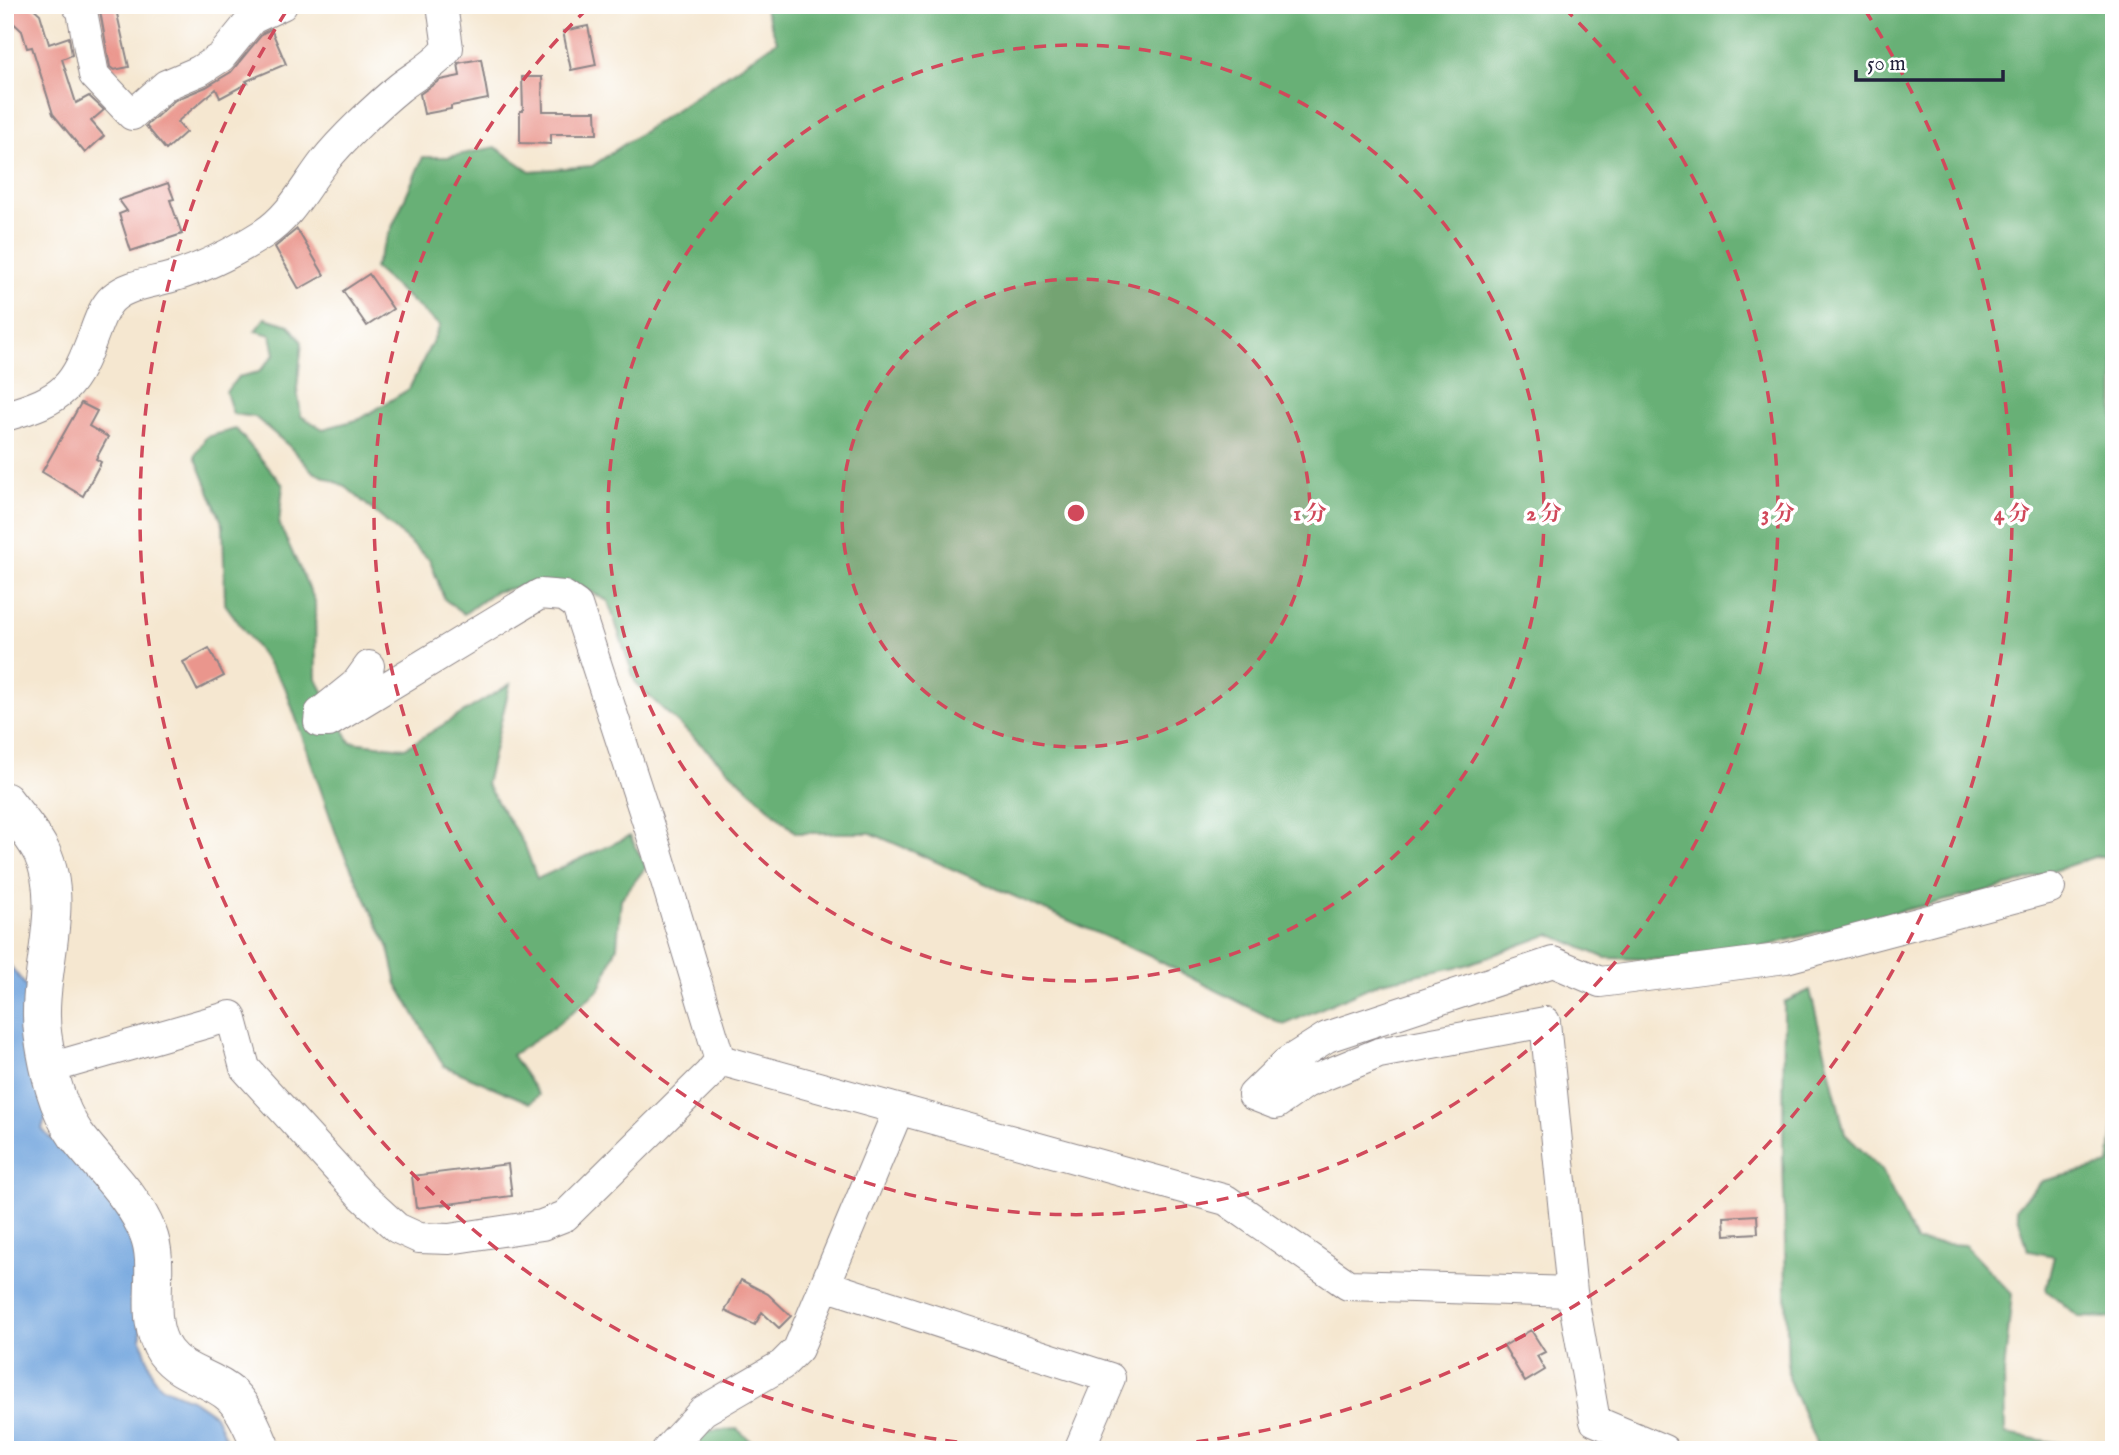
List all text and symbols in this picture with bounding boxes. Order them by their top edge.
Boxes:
scale bar [1856,38,2004,82]
text: 50 m [1867,51,1906,78]
centre of rings [1064,501,1088,525]
text: 1 分 [1293,501,1327,528]
text: 2 分 [1526,501,1562,528]
text: 3 分 [1761,501,1795,528]
text: 4 分 [1994,501,2030,528]

